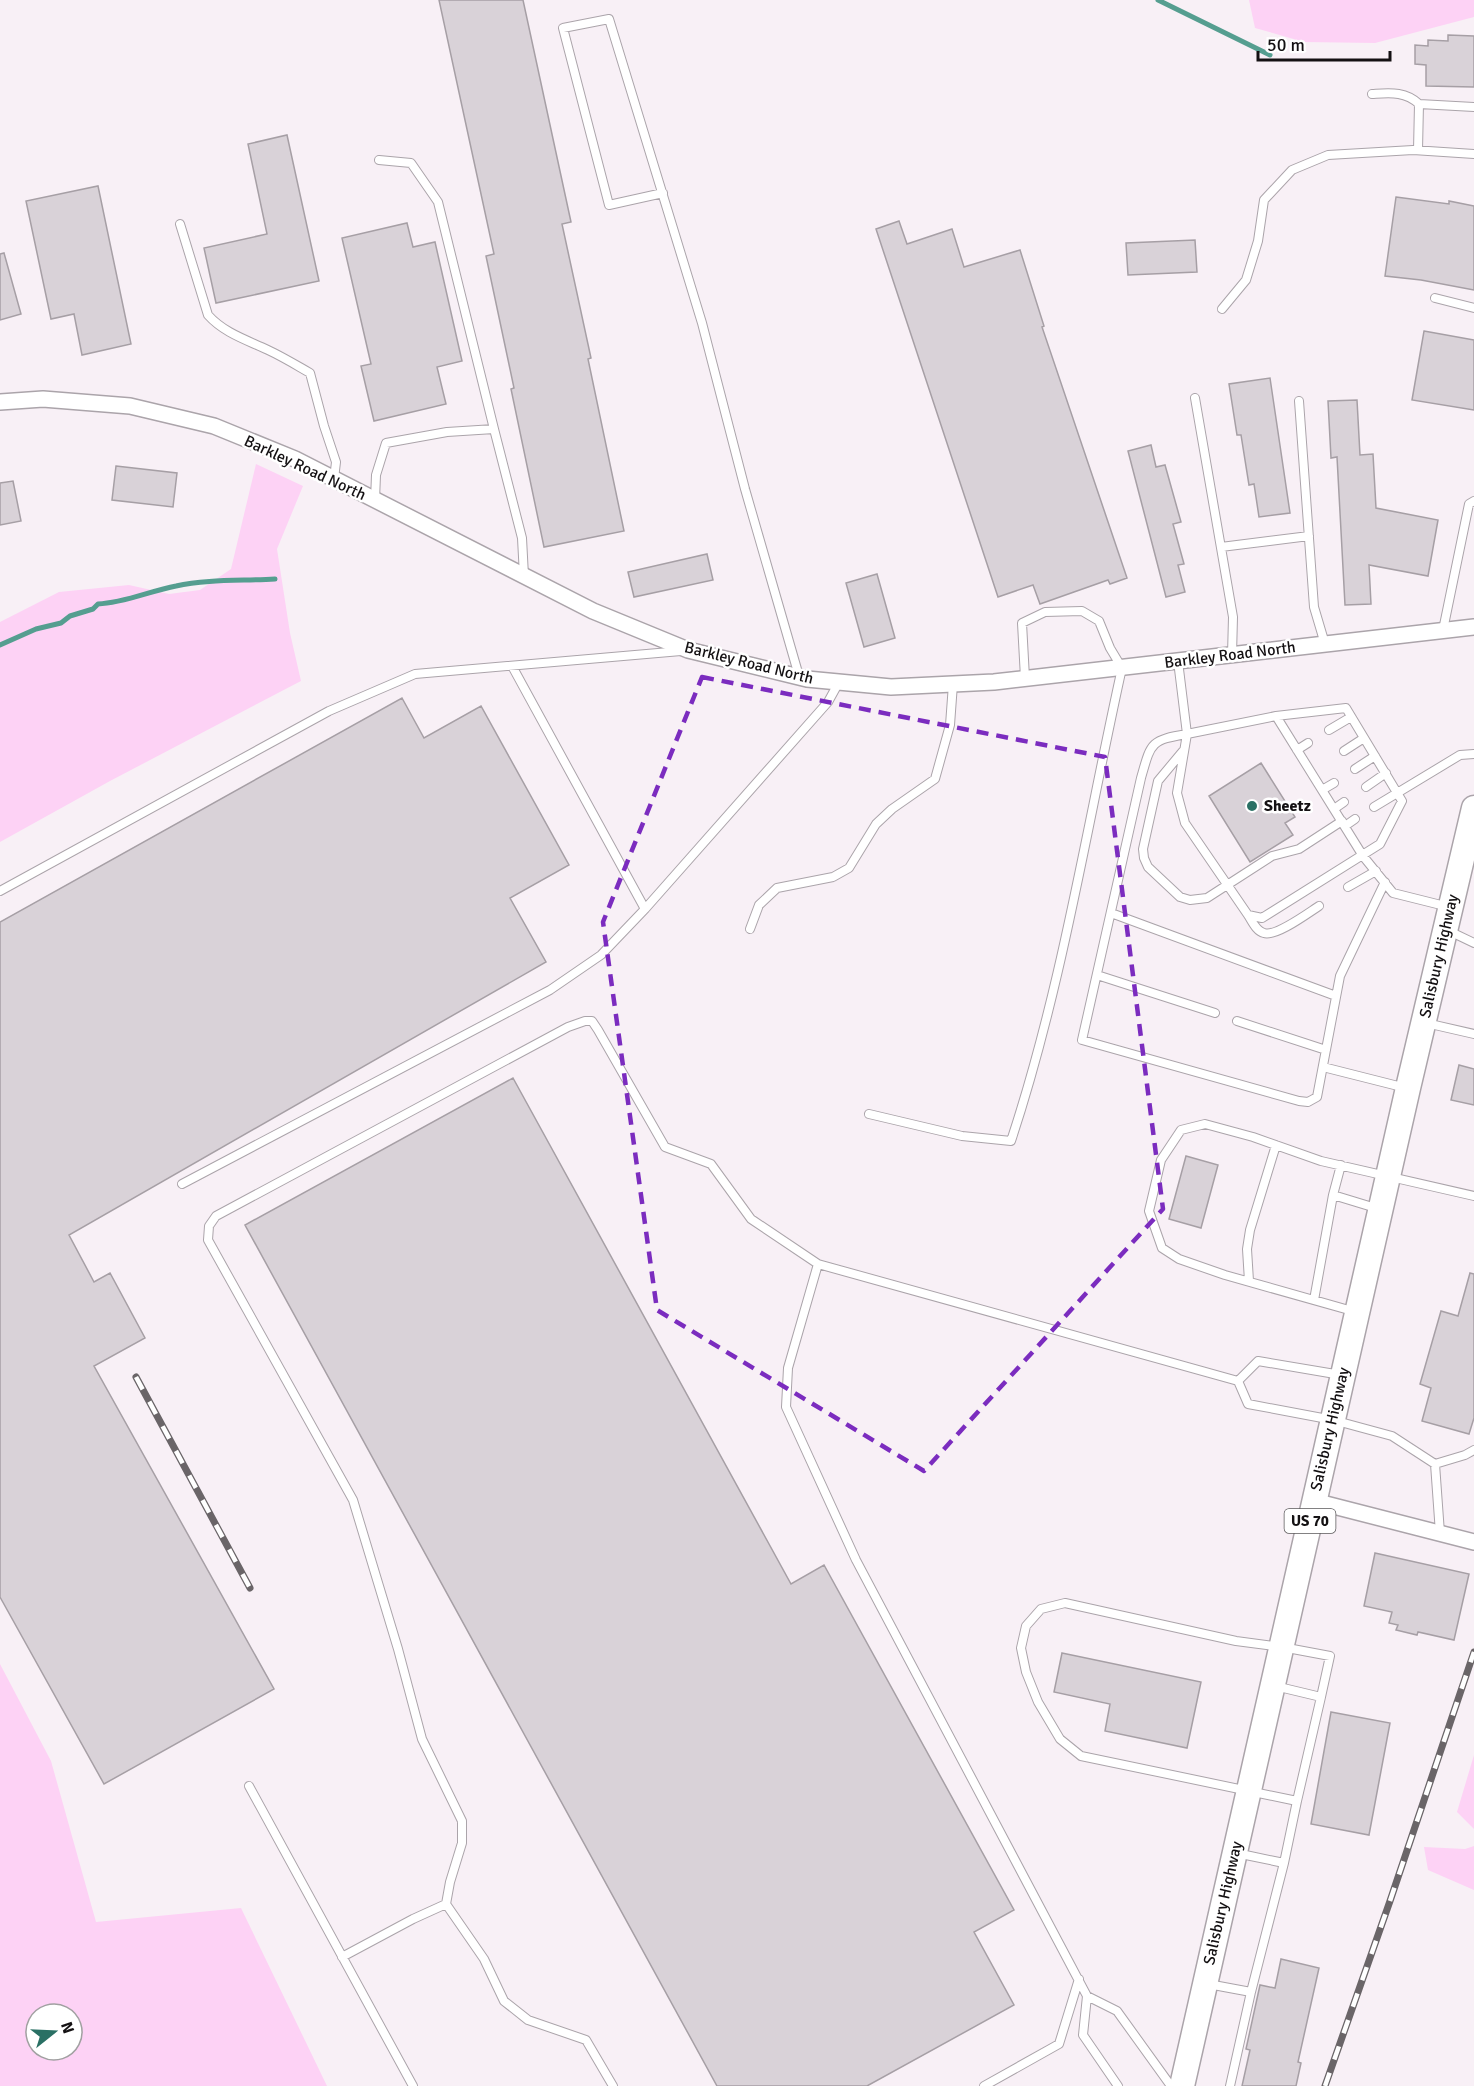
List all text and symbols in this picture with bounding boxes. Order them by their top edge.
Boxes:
scale bar [1258,24,1390,62]
text: 50 m [1267,34,1305,56]
street label: Barkley Road North [241,431,369,505]
street label: Barkley Road North [682,637,816,689]
street label: Barkley Road North [1163,637,1297,673]
place label: Sheetz [1264,796,1311,816]
marker: Sheetz [1245,799,1259,813]
street label: Salisbury Highway [1415,892,1463,1020]
street label: Salisbury Highway [1306,1365,1354,1493]
road number: US 70 [1284,1509,1336,1533]
street label: Salisbury Highway [1199,1839,1247,1967]
north arrow [24,2002,84,2062]
text: N [56,2019,79,2036]

